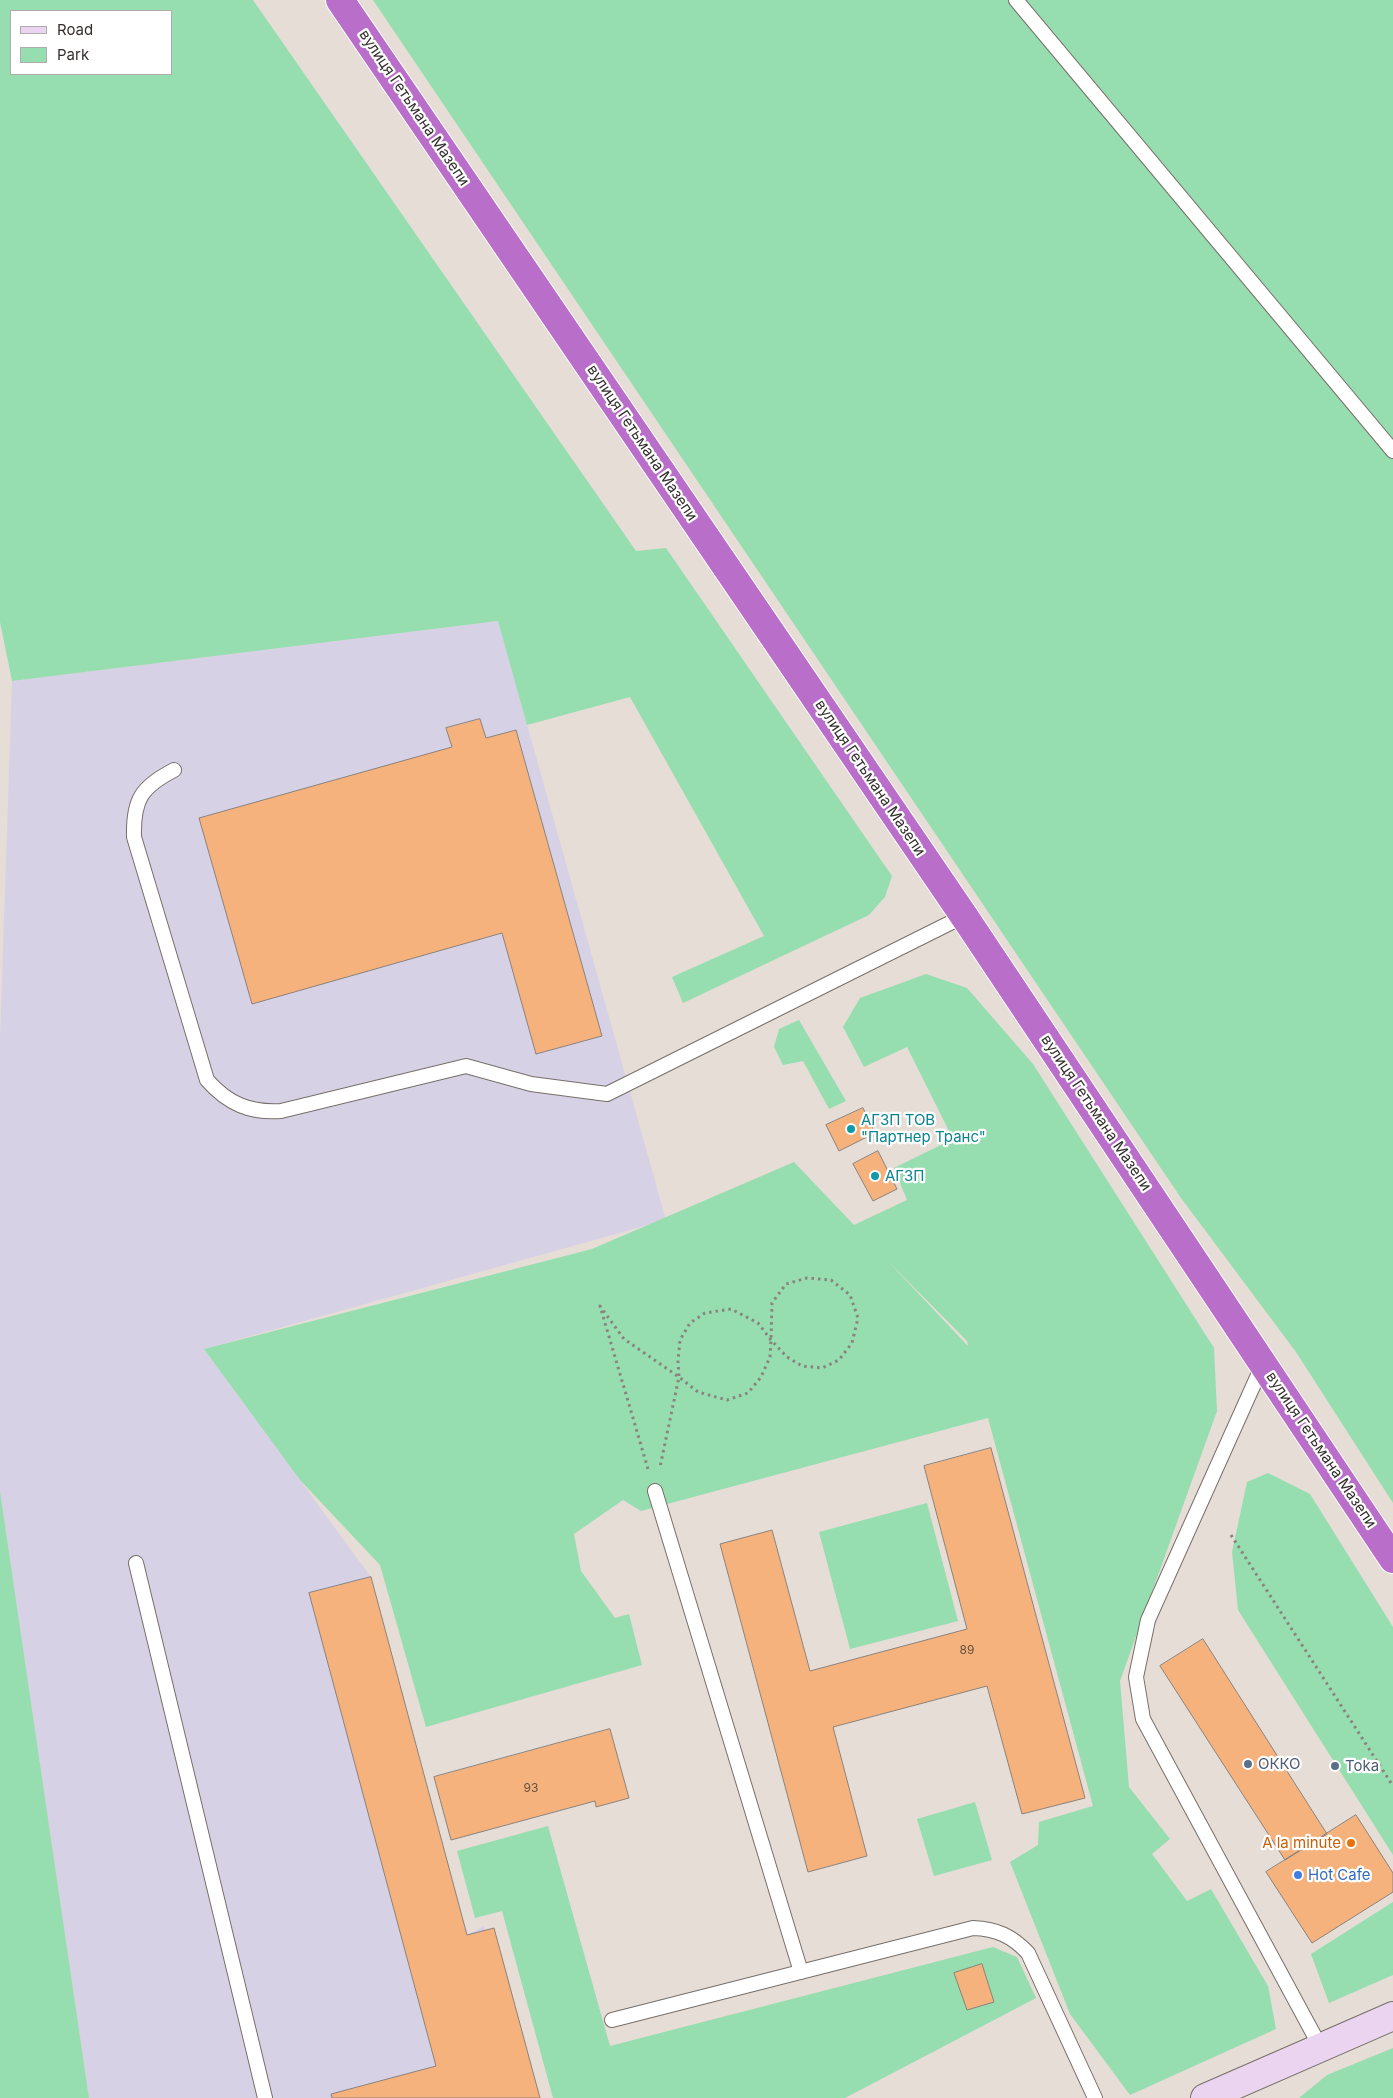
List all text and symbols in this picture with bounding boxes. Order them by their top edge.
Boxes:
legend [10,10,172,75]
text: Road [57,20,93,39]
street label: вулиця Гетьмана Мазепи [355,27,473,189]
text: Park [57,45,89,64]
street label: вулиця Гетьмана Мазепи [583,362,701,524]
street label: вулиця Гетьмана Мазепи [811,697,929,859]
street label: вулиця Гетьмана Мазепи [1037,1032,1155,1194]
place label: АГЗП ТОВ "Партнер Транс" [861,1111,986,1146]
marker: АГЗП ТОВ "Партнер Транс" [845,1123,857,1135]
place label: АГЗП [885,1167,924,1185]
marker: АГЗП [869,1170,881,1182]
street label: вулиця Гетьмана Мазепи [1262,1369,1380,1531]
house number: 89 [960,1643,974,1657]
place label: ОККО [1258,1755,1301,1773]
place label: Toka [1345,1757,1379,1775]
marker: ОККО [1242,1758,1254,1770]
marker: Toka [1329,1760,1341,1772]
house number: 93 [524,1781,538,1795]
place label: A la minute [1262,1834,1341,1852]
marker: A la minute [1345,1837,1357,1849]
place label: Hot Cafe [1308,1866,1371,1884]
marker: Hot Cafe [1292,1869,1304,1881]

